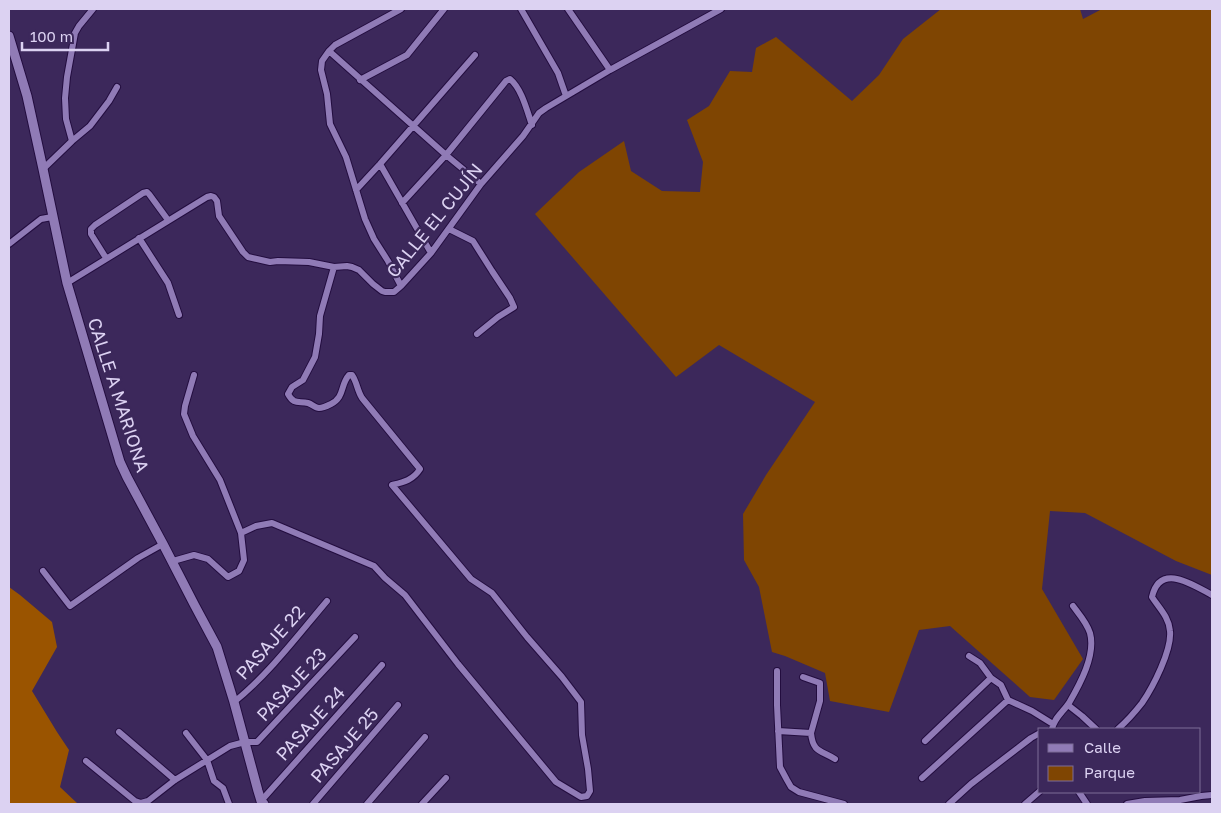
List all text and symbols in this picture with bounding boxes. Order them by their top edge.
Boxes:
scale bar [22,20,109,52]
text: 100 m [30,27,73,45]
street label: CALLE EL CUJÍN [381,159,487,281]
street label: CALLE A MARIONA [84,315,154,475]
street label: PASAJE 22 [231,600,309,684]
street label: PASAJE 23 [251,643,331,725]
street label: PASAJE 24 [271,681,349,765]
street label: PASAJE 25 [305,703,383,787]
legend [1038,728,1201,793]
text: Calle [1084,738,1121,756]
text: Parque [1084,763,1135,781]

